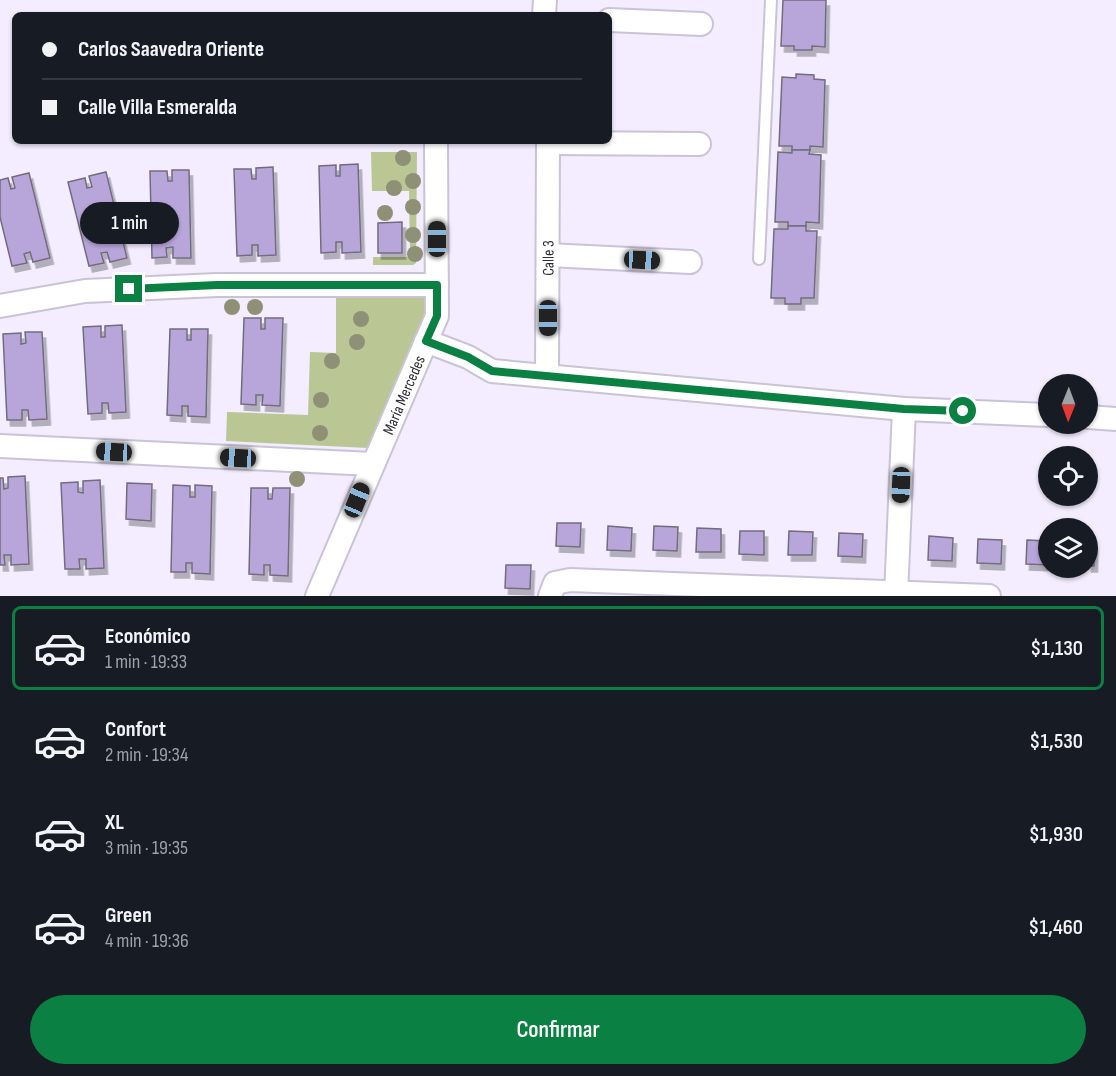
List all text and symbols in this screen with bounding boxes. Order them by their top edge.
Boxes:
text: Carlos Saavedra Oriente [78,36,264,63]
text: Calle Villa Esmeralda [78,94,237,121]
callout: 1 min [80,202,178,244]
text: 1 min [111,211,148,235]
car [428,221,446,257]
street label: Calle 3 [539,240,559,276]
car [624,250,660,270]
route end [115,275,142,302]
car [539,300,557,336]
street label: María Mercedes [379,353,430,438]
north arrow [1038,374,1098,434]
map controls [1038,374,1098,578]
route start [949,397,976,424]
car [96,442,132,462]
button: locate [1038,446,1098,506]
car [220,448,256,468]
car [891,467,911,503]
car [342,480,372,520]
button: layers [1038,518,1098,578]
icon: car [33,621,87,675]
text: Económico [105,623,191,650]
text: $1,130 [1030,635,1083,662]
text: 1 min · 19:33 [105,650,187,674]
icon: car [33,714,87,768]
text: Confort [105,716,166,743]
text: $1,530 [1029,728,1083,755]
text: 2 min · 19:34 [105,743,188,767]
icon: car [33,807,87,861]
text: XL [105,809,124,836]
text: $1,930 [1029,821,1083,848]
text: 3 min · 19:35 [105,836,188,860]
icon: car [33,900,87,954]
text: Green [105,902,152,929]
text: $1,460 [1028,914,1083,941]
text: 4 min · 19:36 [105,929,189,953]
button: Confirmar [30,995,1086,1064]

